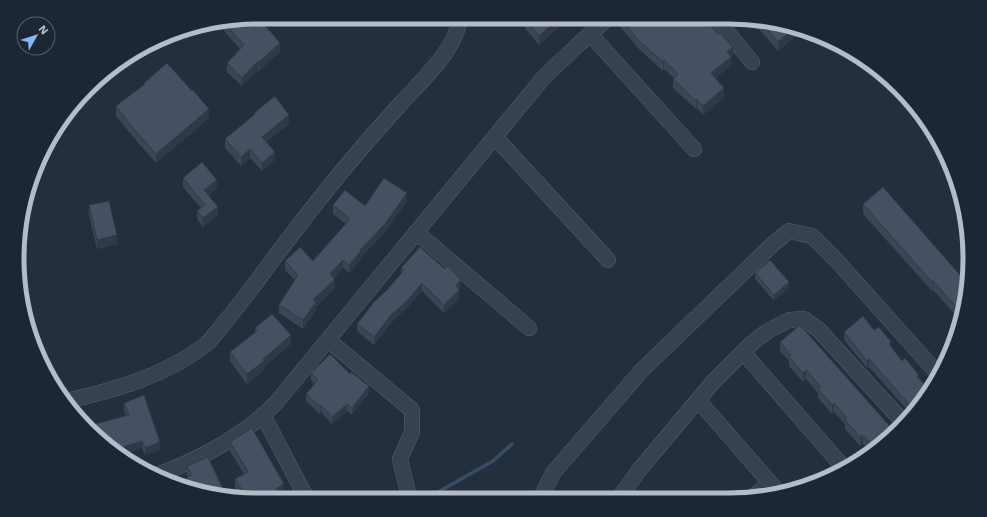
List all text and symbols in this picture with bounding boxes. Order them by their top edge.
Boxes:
north arrow [16,16,56,56]
text: N [36,23,51,37]

